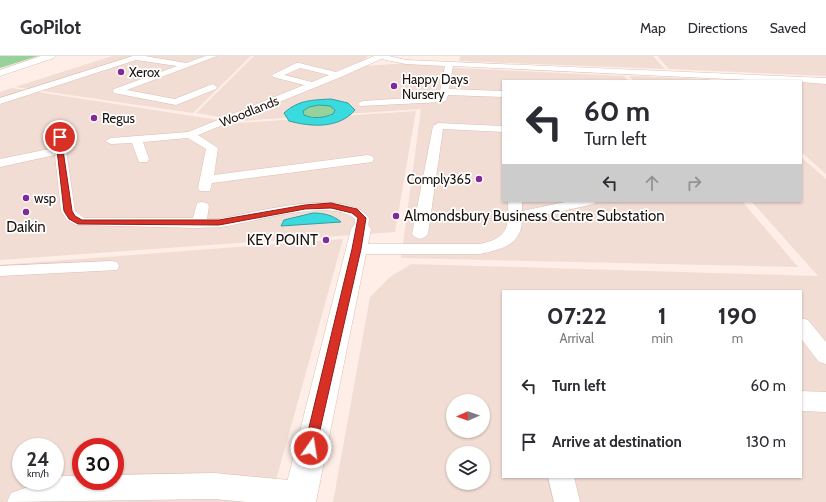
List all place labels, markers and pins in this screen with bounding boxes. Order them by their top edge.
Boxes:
place label: Xerox [129,64,161,80]
marker: Xerox [116,67,126,77]
place label: Happy Days Nursery [402,71,469,102]
marker: Happy Days Nursery [389,81,399,91]
place label: Regus [102,110,136,126]
marker: Regus [89,113,99,123]
pin [43,120,77,154]
place label: Comply365 [407,171,471,187]
marker: Comply365 [474,174,484,184]
place label: wsp [34,190,56,206]
marker: wsp [21,193,31,203]
marker: Daikin [21,207,31,217]
place label: Almondsbury Business Centre Substation [404,207,665,225]
marker: Almondsbury Business Centre Substation [391,211,401,221]
place label: Daikin [6,218,46,236]
place label: KEY POINT [247,231,318,249]
marker: KEY POINT [321,235,331,245]

